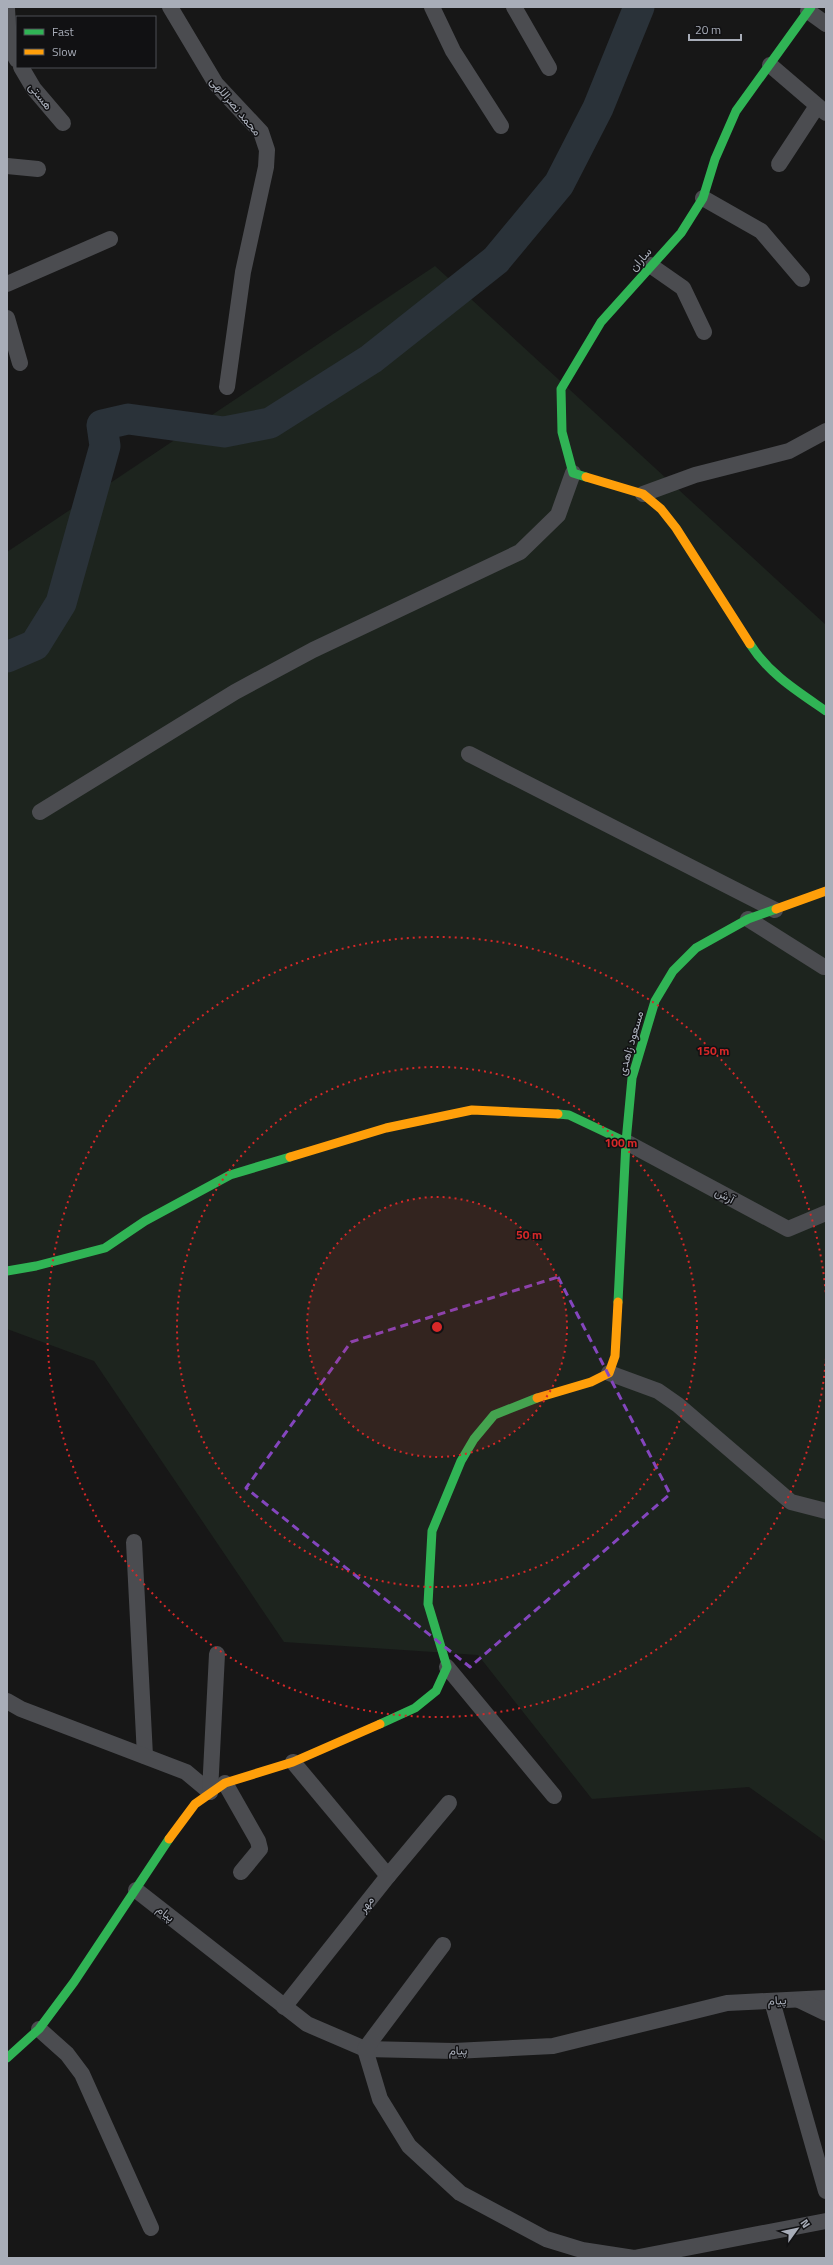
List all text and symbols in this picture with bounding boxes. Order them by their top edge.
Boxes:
legend [16,16,156,68]
scale bar [689,16,741,42]
text: 20 m [695,20,721,39]
text: Fast [52,22,75,41]
text: Slow [52,42,77,61]
street label: محمد نصراللهی [205,72,267,140]
street label: هستی [24,78,58,114]
street label: ساران [624,243,656,275]
street label: مسعود زاهدی [612,1008,648,1078]
text: 150 m [697,1041,729,1060]
text: 100 m [605,1133,637,1152]
street label: آرش [712,1182,739,1209]
text: 50 m [516,1225,542,1244]
centre of rings [430,1320,444,1334]
street label: مهر [353,1891,379,1917]
street label: پیام [153,1900,179,1926]
street label: پیام [767,1990,787,2010]
street label: پیام [448,2040,468,2060]
north arrow [777,2209,817,2249]
text: N [797,2216,814,2231]

